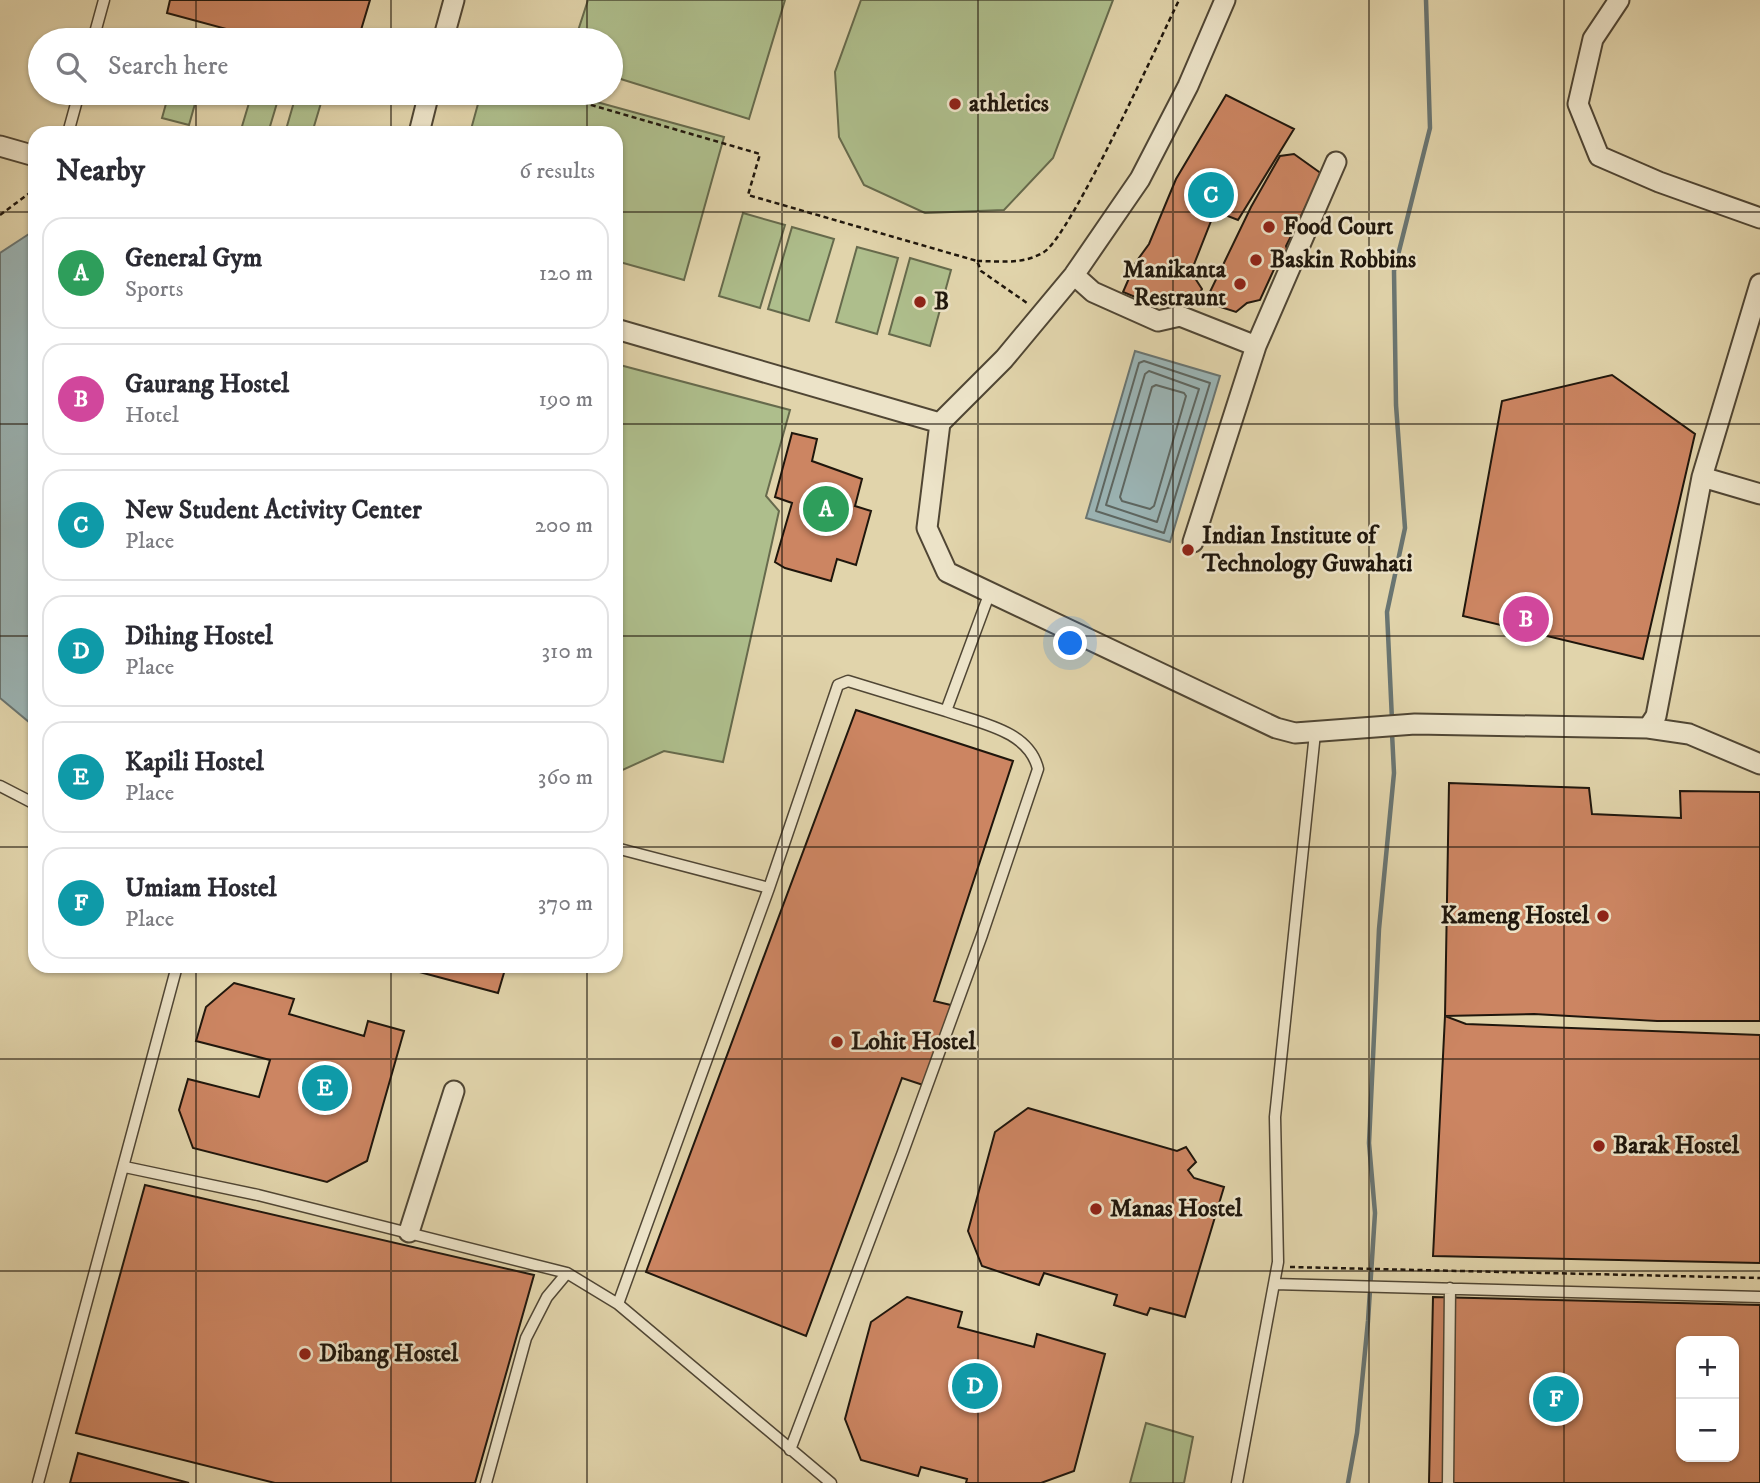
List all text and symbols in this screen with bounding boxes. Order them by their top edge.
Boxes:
search box [28,28,623,105]
icon: search [52,48,90,86]
text: Search here [108,50,228,83]
place label: athletics [969,89,1049,119]
marker: athletics [947,96,963,112]
text: Nearby [56,153,145,190]
text: 6 results [519,157,595,186]
pin: C [1188,169,1234,221]
place label: Food Court [1283,212,1394,242]
marker: Food Court [1261,219,1277,235]
text: General Gym [125,242,262,275]
place label: Baskin Robbins [1270,245,1416,275]
marker: Baskin Robbins [1248,252,1264,268]
place label: Manikanta Restraunt [1123,255,1227,313]
text: A [74,259,88,288]
text: 120 m [539,259,593,288]
text: Sports [125,275,183,304]
marker: Manikanta Restraunt [1232,276,1248,292]
place label: B [934,287,949,317]
marker: B [912,294,928,310]
text: Gaurang Hostel [125,368,289,401]
text: B [74,385,88,414]
text: 190 m [539,385,593,414]
text: Hotel [125,401,179,430]
pin: A [803,483,849,535]
text: New Student Activity Center [125,494,422,527]
text: C [73,511,89,540]
text: 200 m [535,511,593,540]
place label: Indian Institute of Technology Guwahati [1201,521,1412,579]
text: Place [125,527,174,556]
marker: Indian Institute of Technology Guwahati [1180,542,1196,558]
pin: B [1503,593,1549,645]
text: Dihing Hostel [125,620,273,653]
your location [1053,626,1087,660]
text: D [72,637,90,666]
text: 310 m [541,637,593,666]
text: Place [125,653,174,682]
text: Kapili Hostel [125,746,264,779]
text: E [73,763,89,792]
text: 360 m [538,763,593,792]
text: Place [125,779,174,808]
text: Umiam Hostel [125,872,277,905]
text: F [74,889,88,918]
text: 370 m [538,889,593,918]
place label: Kameng Hostel [1440,901,1590,931]
text: Place [125,905,174,934]
marker: Kameng Hostel [1595,908,1611,924]
place label: Lohit Hostel [851,1027,976,1057]
marker: Lohit Hostel [829,1034,845,1050]
pin: E [302,1062,348,1114]
place label: Barak Hostel [1613,1131,1740,1161]
marker: Barak Hostel [1591,1138,1607,1154]
place label: Manas Hostel [1110,1194,1243,1224]
marker: Manas Hostel [1088,1201,1104,1217]
map controls [1676,1336,1739,1462]
button: + [1676,1336,1739,1399]
place label: Dibang Hostel [319,1339,459,1369]
marker: Dibang Hostel [297,1346,313,1362]
pin: D [952,1360,998,1412]
pin: F [1533,1373,1579,1425]
button: − [1676,1399,1739,1462]

